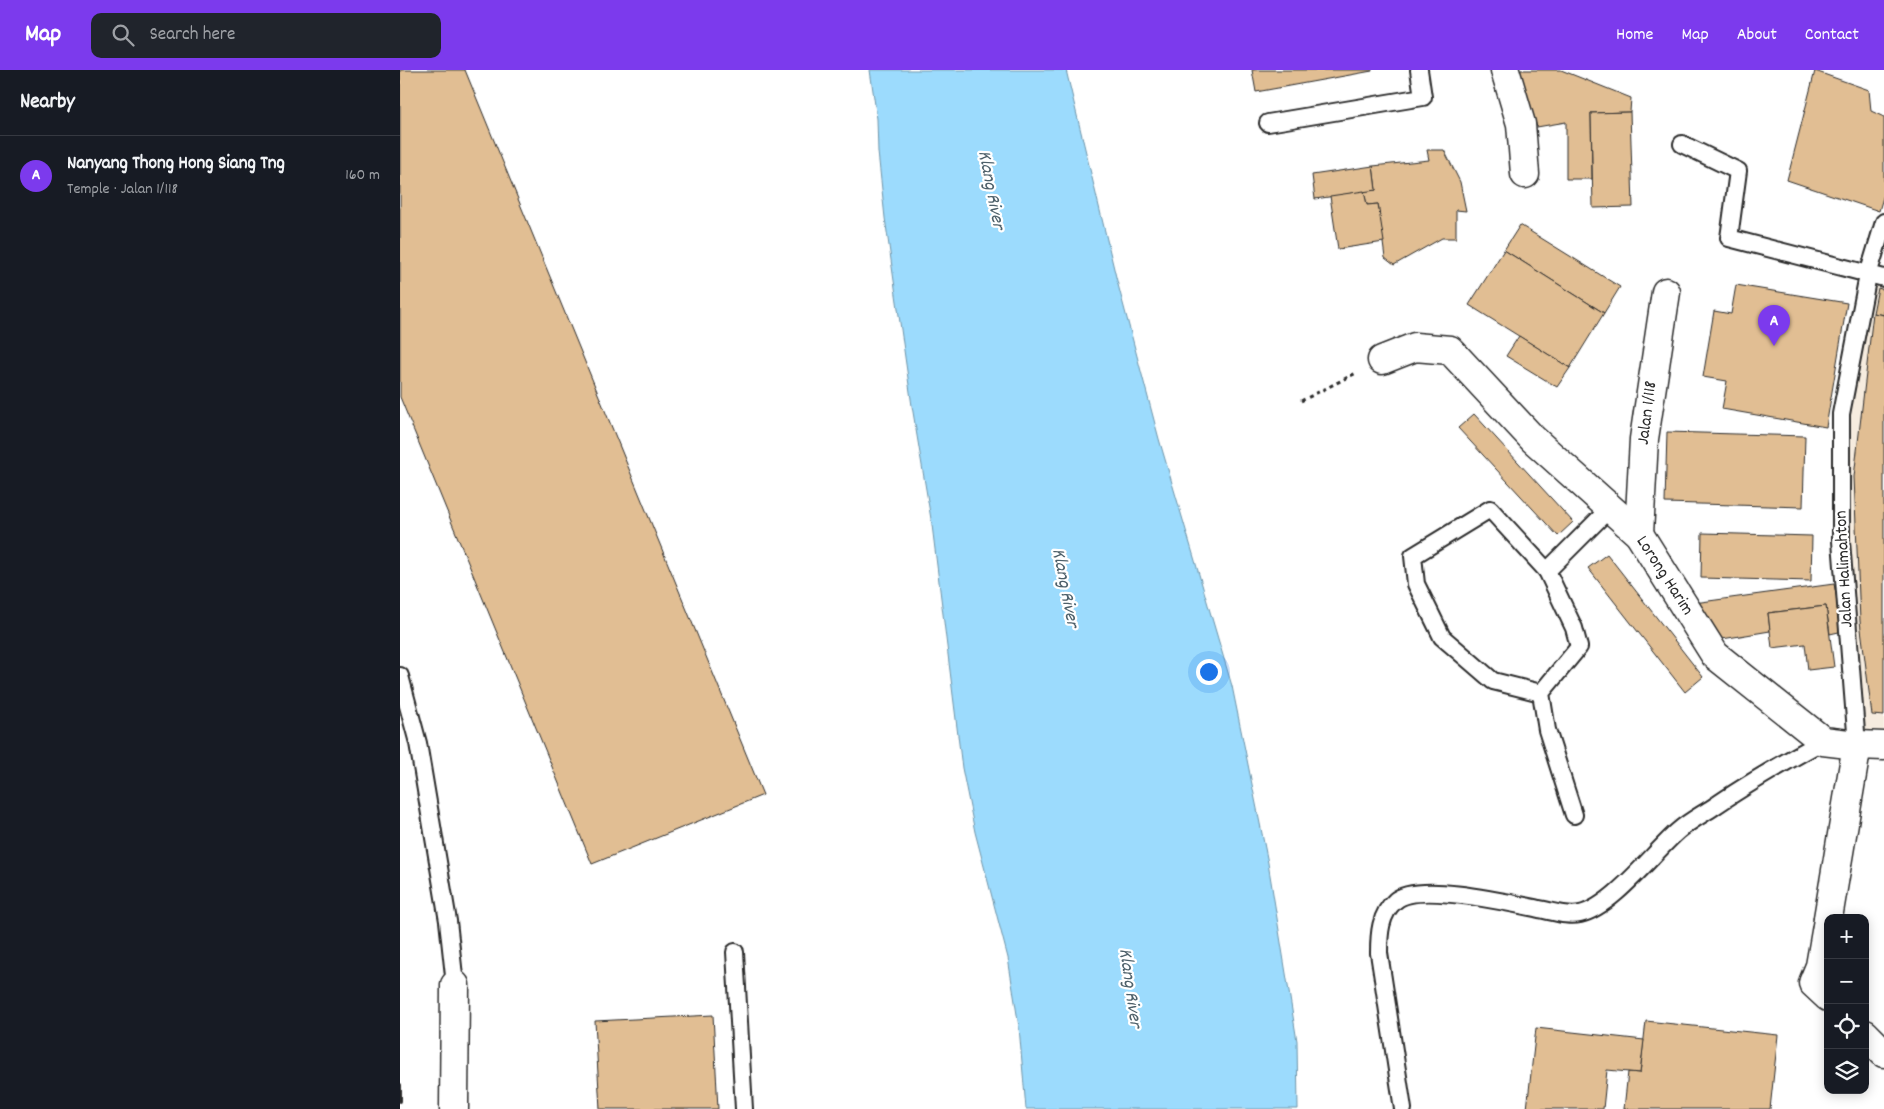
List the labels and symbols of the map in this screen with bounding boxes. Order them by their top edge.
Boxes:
water label: Klang River [969,148,1011,234]
pin: A [1758,305,1790,346]
street label: Jalan 1/118 [1632,380,1664,446]
street label: Jalan Halimahton [1829,510,1861,628]
street label: Lorong Harim [1629,531,1699,621]
water label: Klang River [1043,546,1085,632]
your location [1196,659,1222,685]
water label: Klang River [1110,947,1148,1031]

